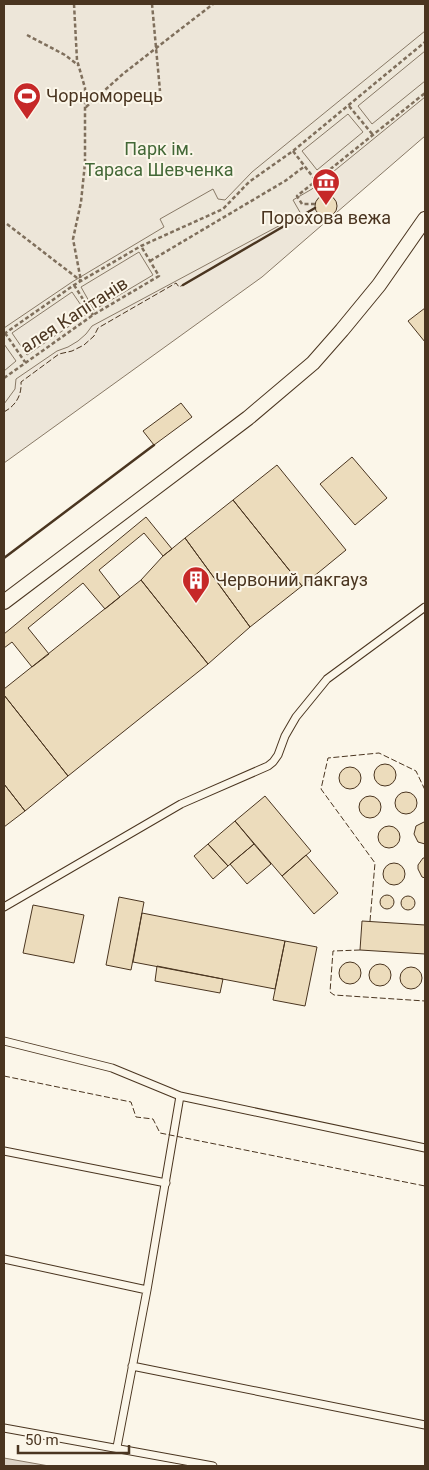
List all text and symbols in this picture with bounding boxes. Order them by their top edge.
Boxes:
sports icon: Чорноморець [12,81,42,120]
place label: Чорноморець [46,85,163,106]
park label: Парк ім. Тараса Шевченка [84,138,234,180]
museum icon: Порохова вежа [311,167,341,206]
place label: Порохова вежа [261,207,391,228]
street label: алея Капітанів [16,272,131,357]
building icon: Червоний пакгауз [181,565,211,604]
place label: Червоний пакгауз [215,569,368,590]
scale bar [18,1422,129,1454]
text: 50 m [25,1431,59,1449]

